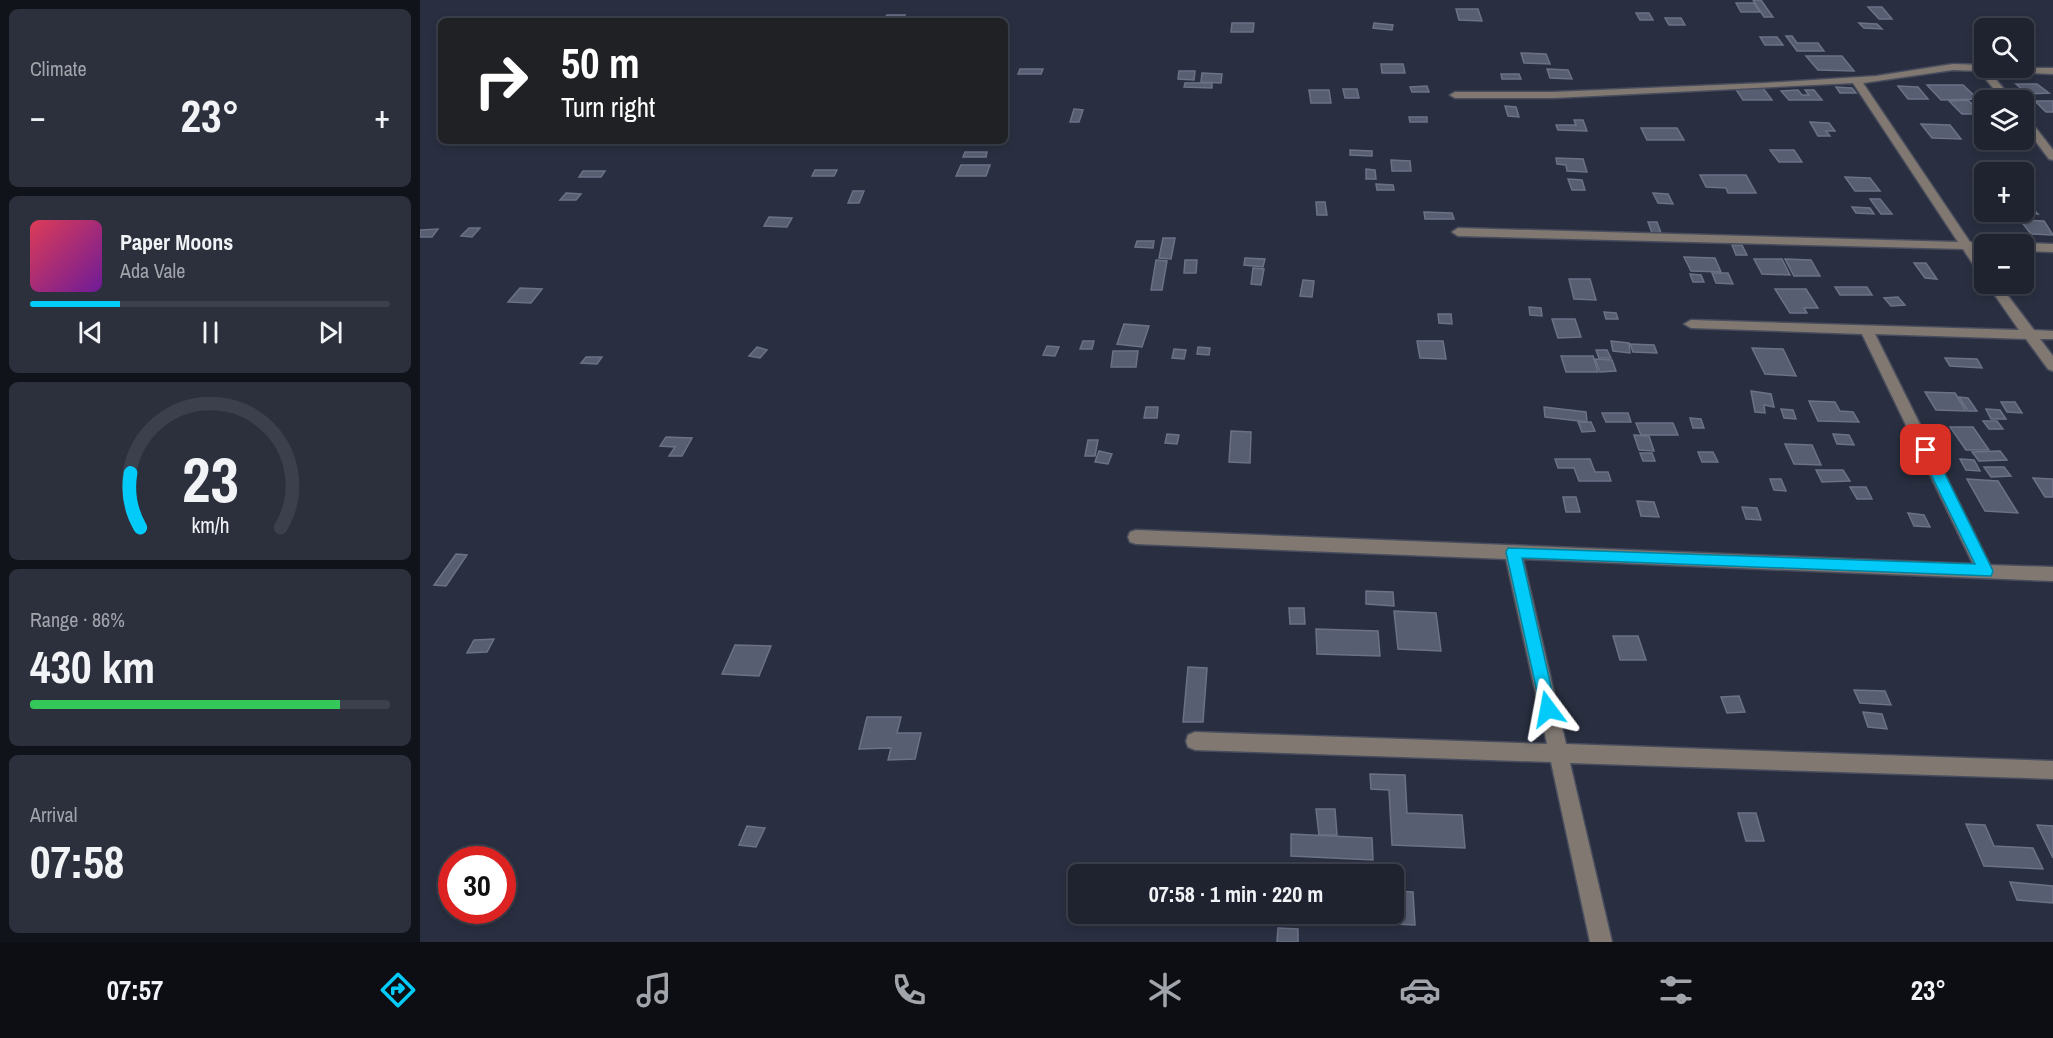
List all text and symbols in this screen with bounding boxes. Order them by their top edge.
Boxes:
map controls [1974,18,2034,294]
button: search [1974,18,2034,78]
text: 50 m [561,35,640,91]
icon: right [462,42,540,120]
text: Climate [30,55,87,82]
text: 23° [180,85,240,146]
text: Turn right [561,89,655,125]
button: layers [1974,90,2034,150]
text: − [30,94,46,138]
text: + [374,94,390,138]
button: + [1974,162,2034,222]
text: Paper Moons [120,227,233,257]
button: − [1974,234,2034,294]
text: Ada Vale [120,257,185,284]
icon: previous [74,316,107,349]
icon: pause [194,316,227,349]
icon: next [314,316,347,349]
pin [1900,424,1951,475]
icon: arrive [1909,433,1942,466]
text: 23 [182,437,238,521]
text: km/h [191,511,229,540]
text: Range · 86% [30,606,125,633]
text: 430 km [30,636,155,697]
position arrow [1516,677,1580,741]
text: Arrival [30,801,77,828]
text: 07:58 [30,831,124,892]
speed limit sign: 30 [438,846,516,924]
text: 07:58 · 1 min · 220 m [1149,879,1323,909]
icon: directions [377,969,419,1011]
icon: music [633,969,675,1011]
icon: phone [888,969,930,1011]
icon: climate [1144,969,1186,1011]
icon: car [1399,969,1441,1011]
icon: filters [1655,969,1697,1011]
text: 07:57 [107,972,163,1008]
text: 23° [1911,972,1946,1008]

